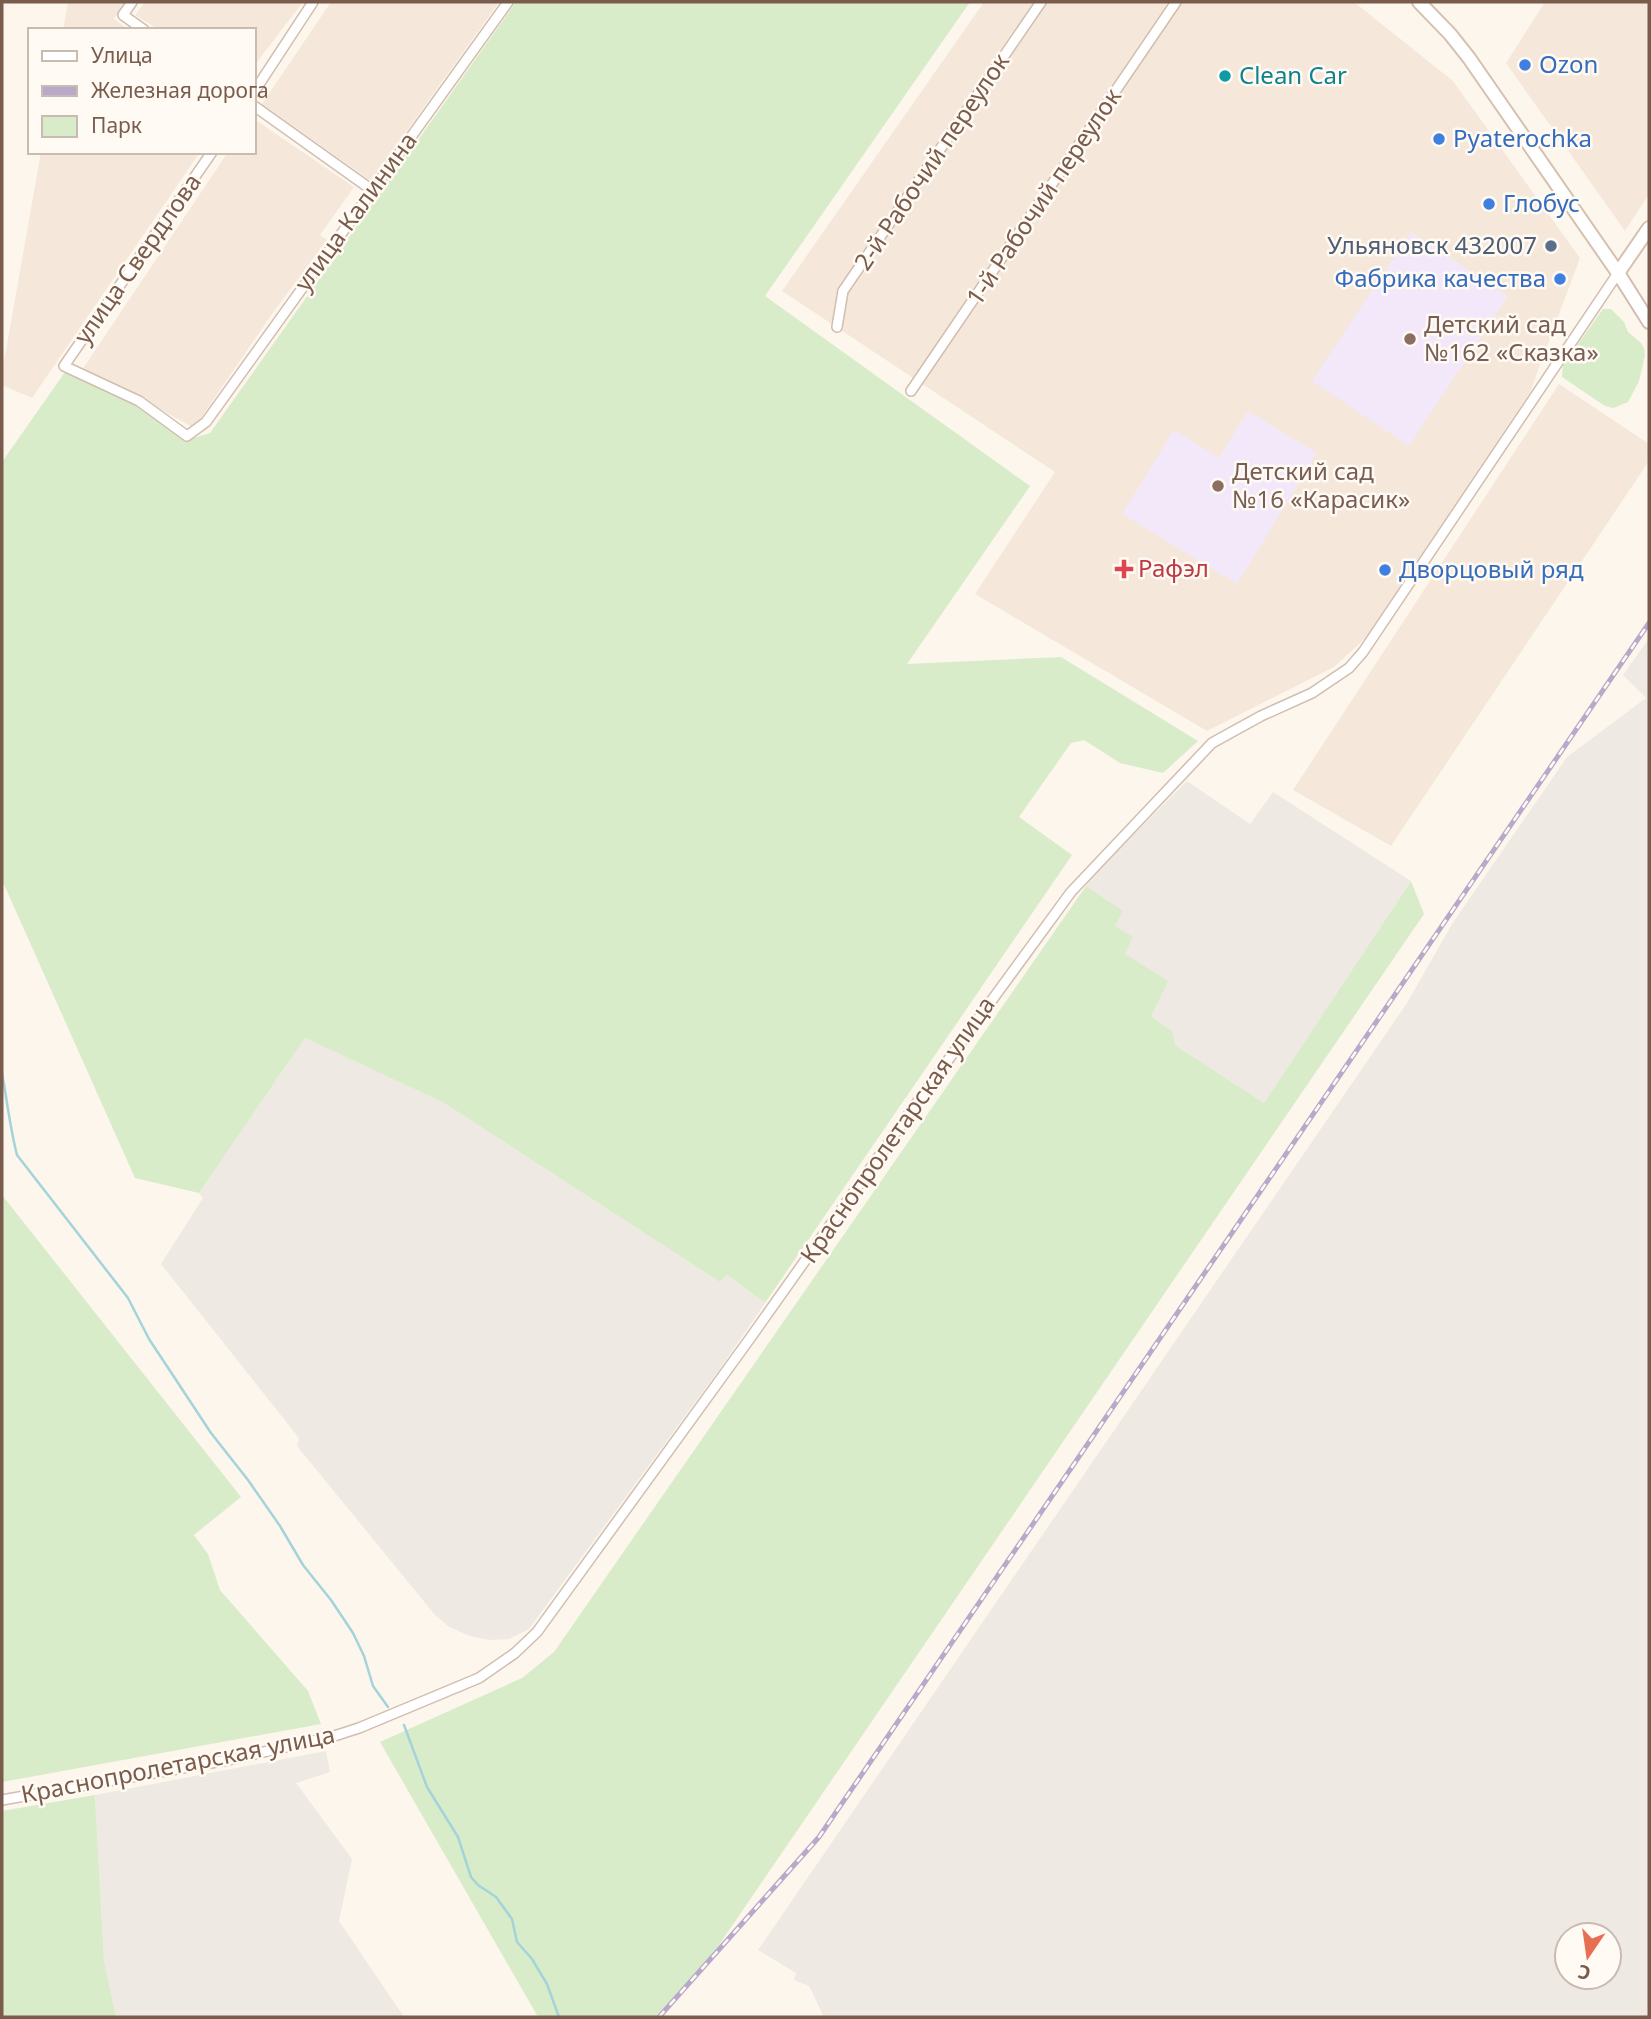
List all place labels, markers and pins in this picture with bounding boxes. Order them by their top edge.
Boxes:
place label: Ozon [1539,47,1598,80]
marker: Ozon [1517,57,1533,73]
place label: Clean Car [1239,58,1347,91]
marker: Clean Car [1217,68,1233,84]
place label: Pyaterochka [1453,121,1592,154]
marker: Pyaterochka [1431,131,1447,147]
place label: Глобус [1503,186,1580,219]
marker: Глобус [1481,196,1497,212]
place label: Ульяновск 432007 [1327,228,1537,261]
marker: Ульяновск 432007 [1543,238,1559,254]
place label: Фабрика качества [1335,261,1546,294]
marker: Фабрика качества [1552,271,1568,287]
place label: Детский сад №162 «Сказка» [1424,307,1599,368]
marker: Детский сад №162 «Сказка» [1402,331,1418,347]
place label: Детский сад №16 «Карасик» [1232,454,1410,515]
marker: Детский сад №16 «Карасик» [1210,478,1226,494]
place label: Рафэл [1138,551,1209,584]
place label: Дворцовый ряд [1399,552,1584,585]
marker: Рафэл [1116,561,1132,577]
marker: Дворцовый ряд [1377,562,1393,578]

